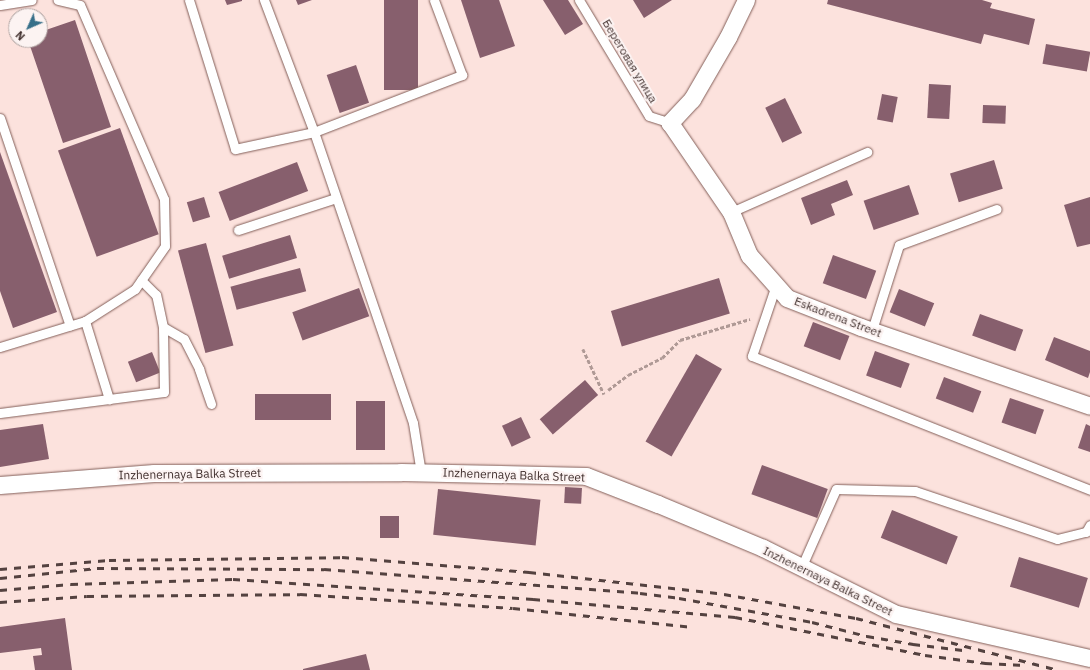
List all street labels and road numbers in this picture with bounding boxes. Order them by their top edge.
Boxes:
street label: Береговая улица [599,17,661,105]
street label: Eskadrena Street [792,294,884,340]
street label: Inzhenernaya Balka Street [443,465,585,485]
street label: Inzhenernaya Balka Street [119,466,261,482]
street label: Inzhenernaya Balka Street [761,543,895,619]

